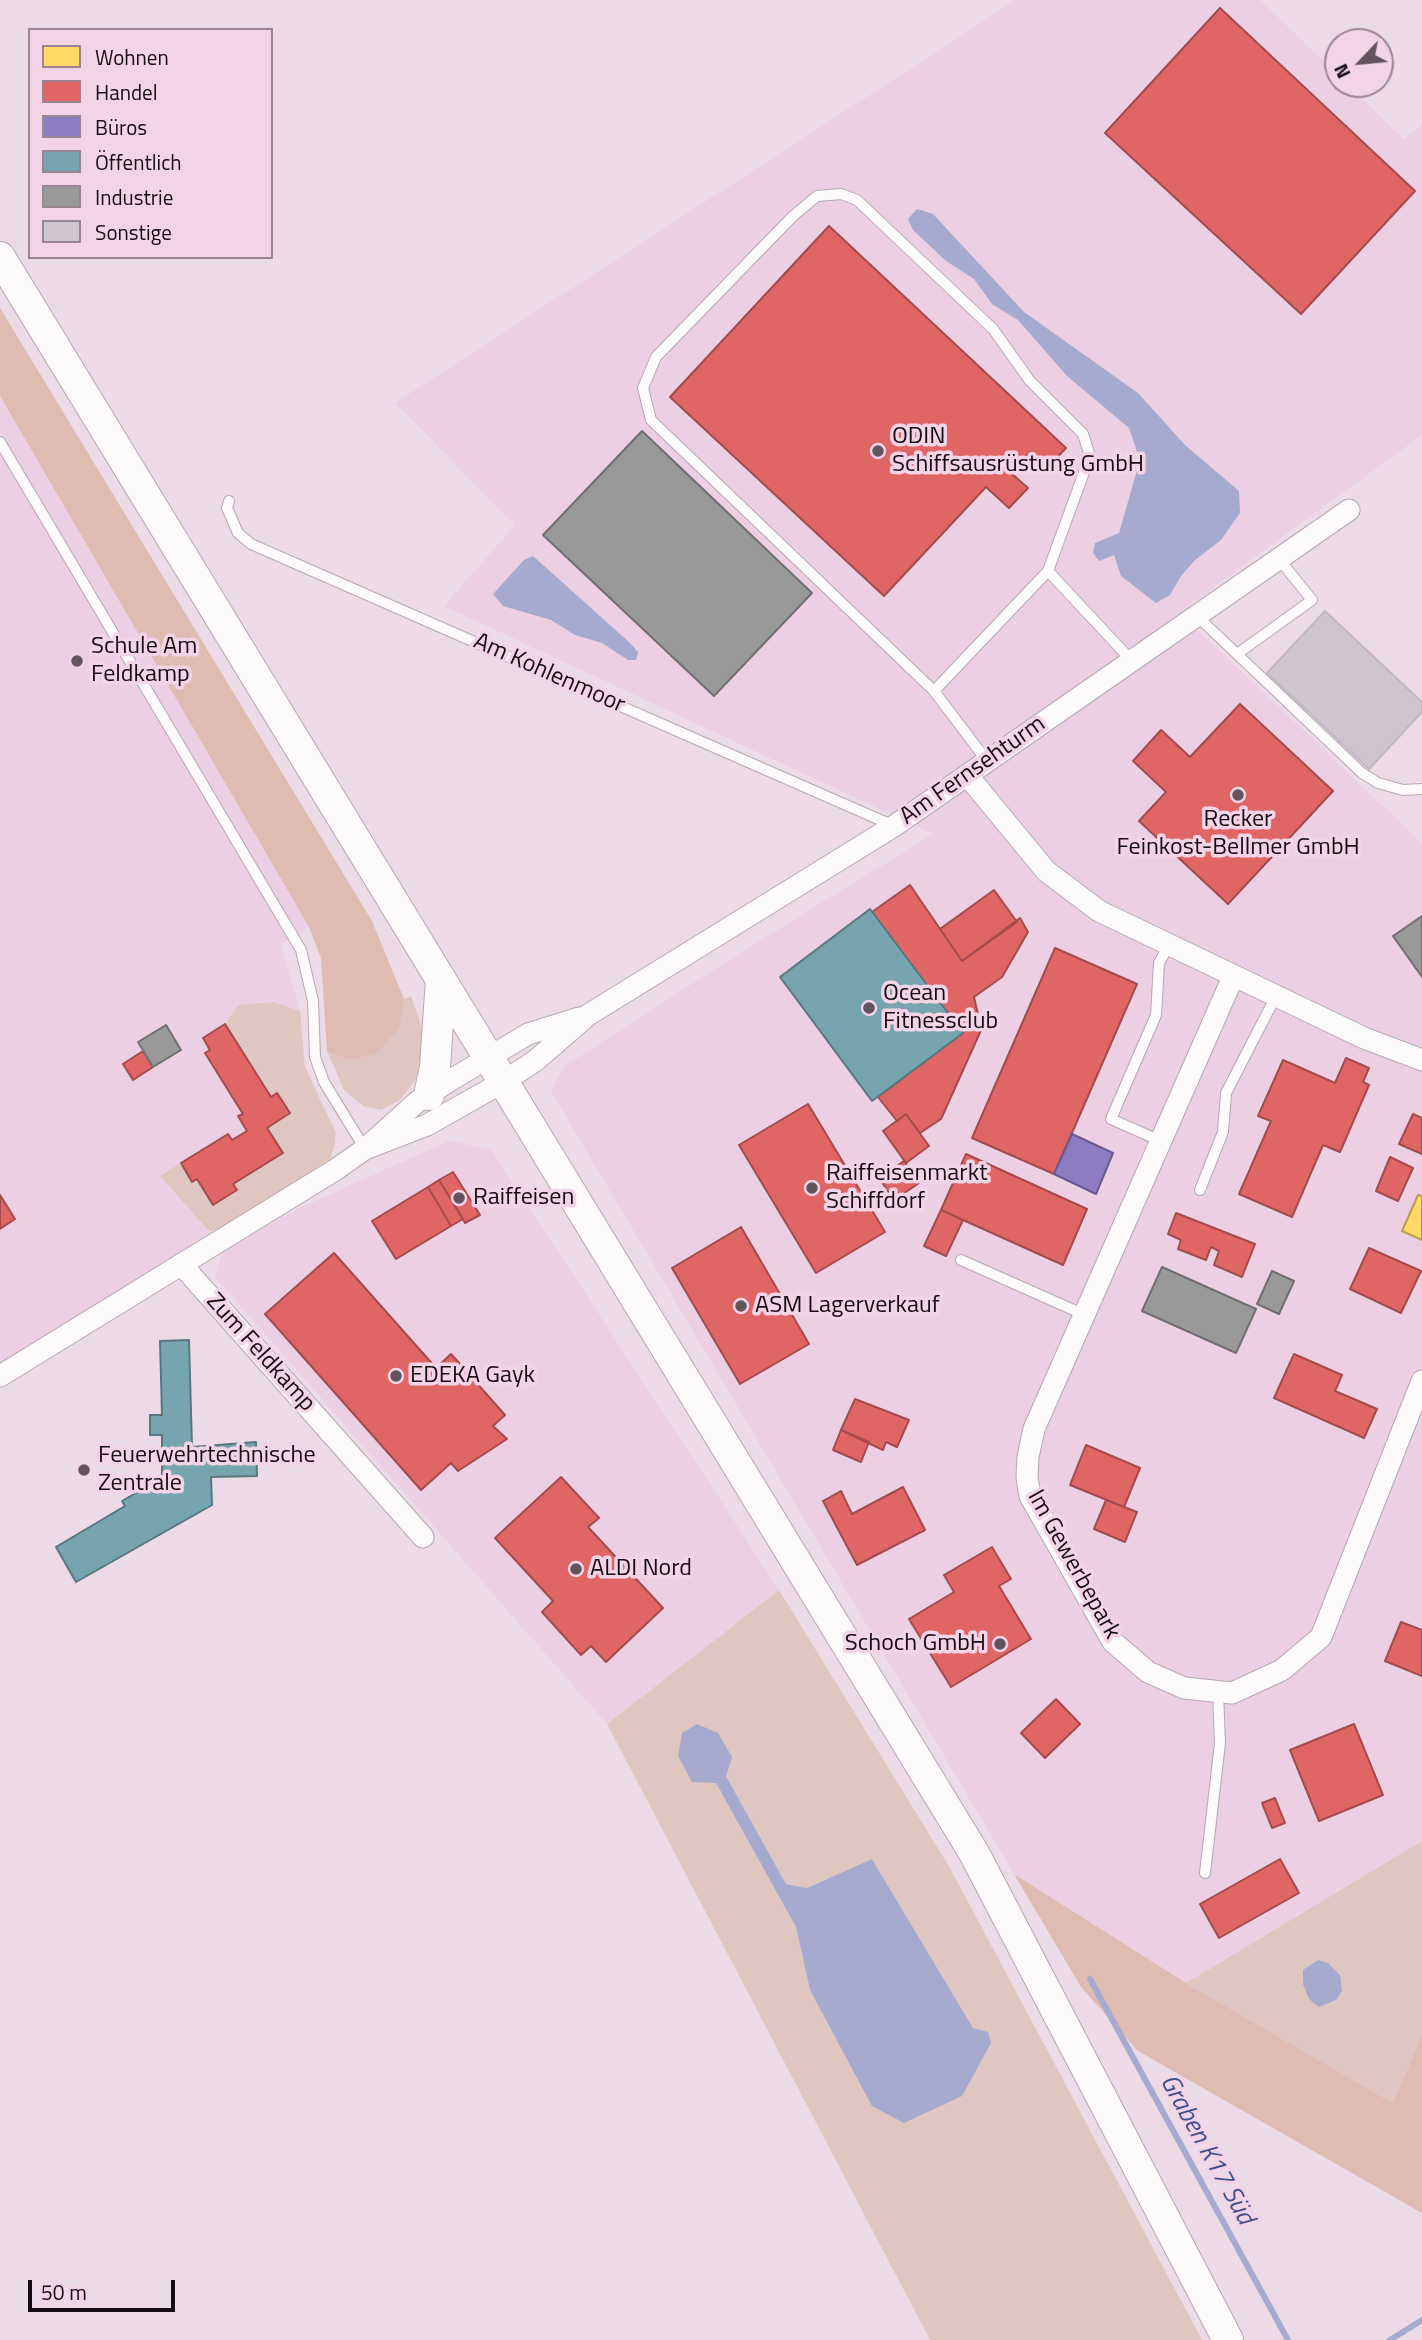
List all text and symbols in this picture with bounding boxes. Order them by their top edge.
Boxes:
legend [28,28,273,259]
north arrow [1324,28,1394,98]
text: Wohnen [95,41,169,73]
text: N [1326,59,1357,84]
text: Handel [95,76,158,108]
text: Büros [95,111,147,143]
text: Öffentlich [95,146,182,178]
text: Industrie [95,181,173,213]
text: Sonstige [95,216,172,248]
place label: ODIN Schiffsausrüstung GmbH [892,423,1144,479]
marker: ODIN Schiffsausrüstung GmbH [870,443,886,459]
street label: Am Kohlenmoor [469,628,629,720]
place label: Schule Am Feldkamp [91,633,197,689]
marker: Schule Am Feldkamp [69,653,85,669]
street label: Am Fernsehturm [895,710,1051,832]
marker: Recker Feinkost-Bellmer GmbH [1230,787,1246,803]
place label: Recker Feinkost-Bellmer GmbH [1116,806,1360,862]
place label: Ocean Fitnessclub [883,980,998,1036]
marker: Ocean Fitnessclub [861,1000,877,1016]
place label: Raiffeisenmarkt Schiffdorf [826,1160,988,1216]
marker: Raiffeisenmarkt Schiffdorf [804,1180,820,1196]
place label: Raiffeisen [473,1184,574,1212]
marker: Raiffeisen [451,1190,467,1206]
street label: Zum Feldkamp [199,1288,321,1418]
place label: ASM Lagerverkauf [755,1292,940,1320]
marker: ASM Lagerverkauf [733,1298,749,1314]
place label: EDEKA Gayk [410,1362,535,1390]
marker: EDEKA Gayk [388,1368,404,1384]
place label: Feuerwehrtechnische Zentrale [98,1442,316,1498]
marker: Feuerwehrtechnische Zentrale [76,1462,92,1478]
street label: Im Gewerbepark [1020,1485,1126,1645]
place label: ALDI Nord [590,1555,692,1583]
marker: ALDI Nord [568,1561,584,1577]
place label: Schoch GmbH [845,1630,986,1658]
marker: Schoch GmbH [992,1636,1008,1652]
water label: Graben K17 Süd [1152,2070,1260,2230]
scale bar [32,2266,178,2310]
text: 50 m [41,2276,87,2308]

